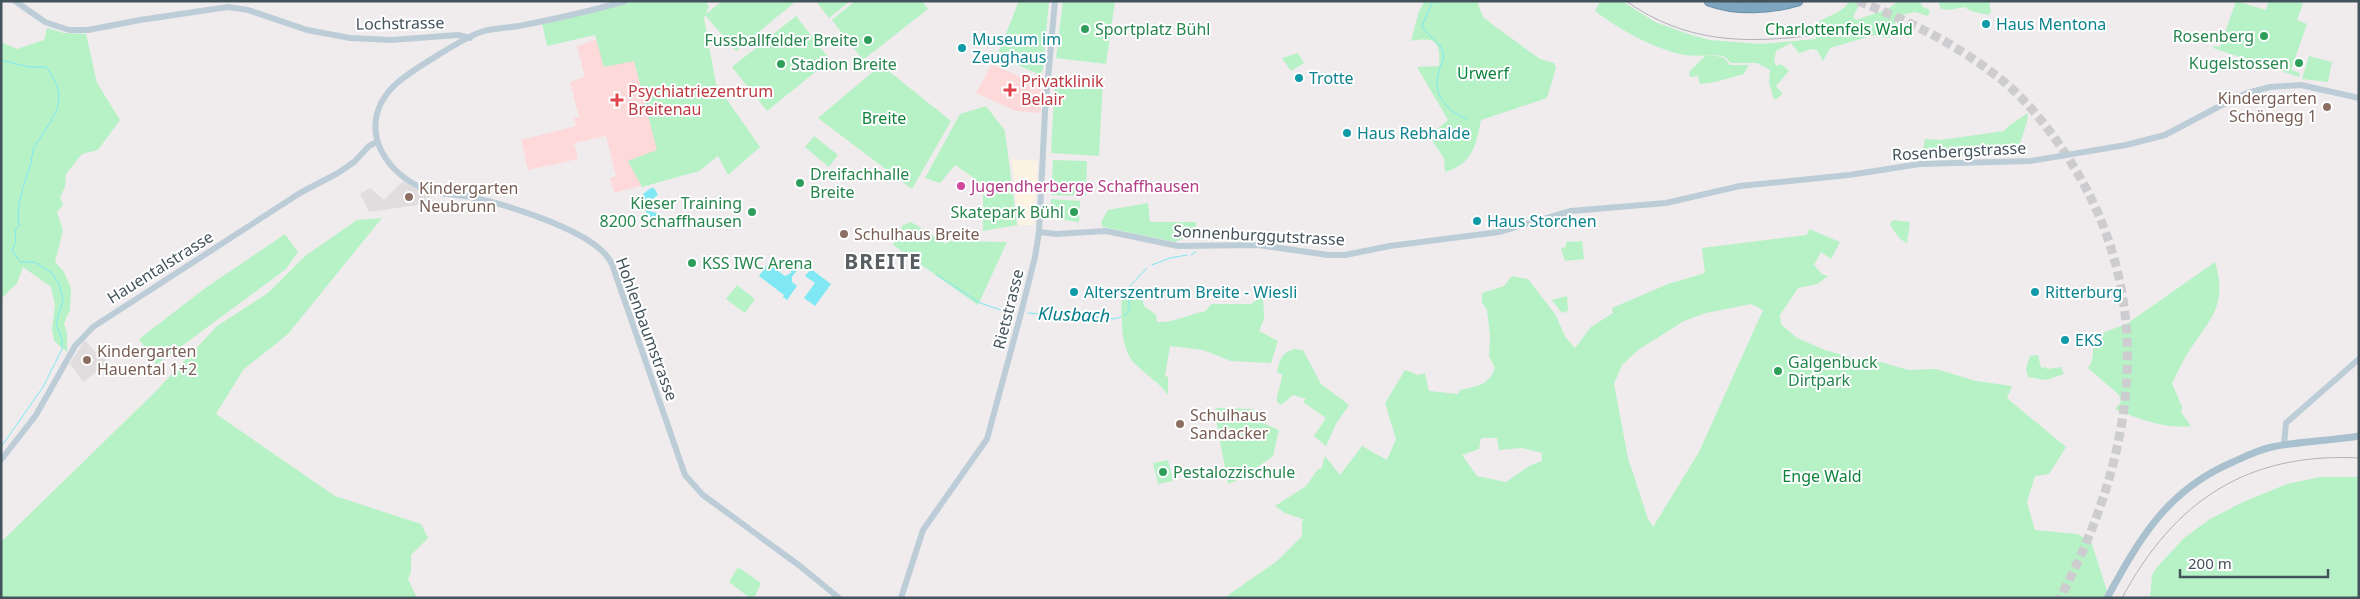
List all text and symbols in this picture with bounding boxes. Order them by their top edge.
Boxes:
street label: Lochstrasse [355,11,445,35]
place label: Haus Mentona [1996,13,2106,35]
place label: Sportplatz Bühl [1095,18,1210,40]
park label: Charlottenfels Wald [1765,18,1913,40]
marker: Haus Mentona [1980,18,1992,30]
marker: Sportplatz Bühl [1079,23,1091,35]
place label: Rosenberg [2173,25,2254,47]
place label: Museum im Zeughaus [972,28,1061,68]
place label: Fussballfelder Breite [704,29,858,51]
marker: Rosenberg [2258,30,2270,42]
marker: Fussballfelder Breite [862,34,874,46]
marker: Museum im Zeughaus [956,42,968,54]
place label: Kugelstossen [2189,52,2289,74]
place label: Stadion Breite [791,53,897,75]
marker: Kugelstossen [2293,57,2305,69]
marker: Stadion Breite [775,58,787,70]
park label: Urwerf [1457,62,1510,84]
place label: Trotte [1309,67,1354,89]
place label: Privatklinik Belair [1021,70,1104,110]
marker: Trotte [1293,72,1305,84]
place label: Psychiatriezentrum Breitenau [628,80,773,120]
marker: Privatklinik Belair [1003,83,1017,97]
place label: Kindergarten Schönegg 1 [2218,87,2317,127]
marker: Psychiatriezentrum Breitenau [610,93,624,107]
marker: Kindergarten Schönegg 1 [2321,101,2333,113]
park label: Breite [862,107,906,129]
place label: Haus Rebhalde [1357,122,1470,144]
marker: Haus Rebhalde [1341,127,1353,139]
street label: Rosenbergstrasse [1891,136,2027,166]
place label: Dreifachhalle Breite [810,163,909,203]
place label: Jugendherberge Schaffhausen [969,175,1199,197]
place label: Kindergarten Neubrunn [419,177,518,217]
marker: Dreifachhalle Breite [794,177,806,189]
marker: Jugendherberge Schaffhausen [955,180,967,192]
marker: Kindergarten Neubrunn [403,191,415,203]
place label: Kieser Training 8200 Schaffhausen [600,192,742,232]
place label: Skatepark Bühl [950,201,1064,223]
marker: Kieser Training 8200 Schaffhausen [746,206,758,218]
marker: Skatepark Bühl [1068,206,1080,218]
place label: Haus Storchen [1487,210,1597,232]
marker: Haus Storchen [1471,215,1483,227]
street label: Sonnenburggutstrasse [1173,220,1345,250]
place label: Schulhaus Breite [854,223,980,245]
street label: Hauentalstrasse [103,225,217,309]
marker: Schulhaus Breite [838,228,850,240]
district label: BREITE [844,247,922,275]
place label: KSS IWC Arena [702,252,812,274]
street label: Hohlenbaumstrasse [611,254,683,404]
marker: KSS IWC Arena [686,257,698,269]
street label: Rietstrasse [987,267,1029,351]
place label: Alterszentrum Breite - Wiesli [1084,281,1297,303]
place label: Ritterburg [2045,281,2122,303]
marker: Alterszentrum Breite - Wiesli [1068,286,1080,298]
marker: Ritterburg [2029,286,2041,298]
water label: Klusbach [1038,301,1111,327]
place label: EKS [2075,329,2103,351]
marker: EKS [2059,334,2071,346]
place label: Kindergarten Hauental 1+2 [97,340,197,380]
place label: Galgenbuck Dirtpark [1788,351,1878,391]
marker: Kindergarten Hauental 1+2 [81,354,93,366]
marker: Galgenbuck Dirtpark [1772,365,1784,377]
place label: Schulhaus Sandacker [1190,404,1269,444]
marker: Schulhaus Sandacker [1174,418,1186,430]
place label: Pestalozzischule [1173,461,1295,483]
park label: Enge Wald [1782,465,1862,487]
marker: Pestalozzischule [1157,466,1169,478]
scale bar [2180,546,2328,578]
text: 200 m [2188,553,2232,573]

